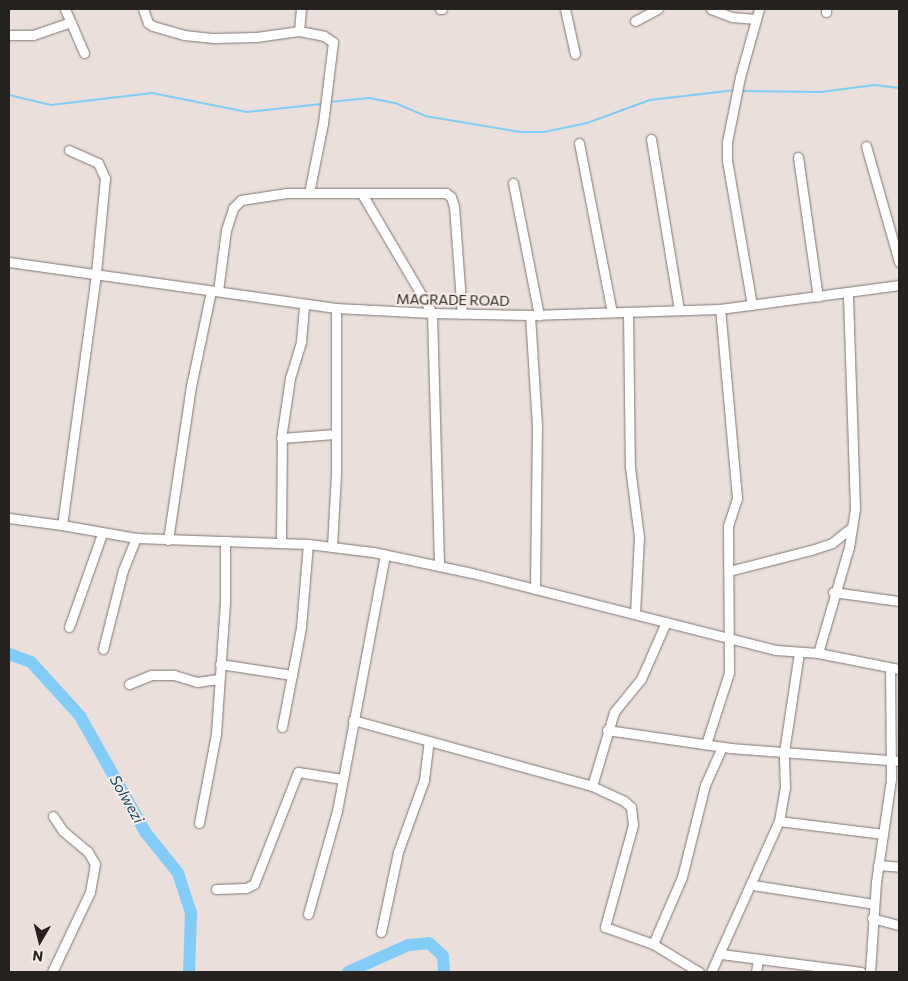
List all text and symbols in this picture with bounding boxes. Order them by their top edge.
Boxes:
street label: MAGRADE ROAD [396,291,510,309]
water label: Solwezi [106,772,148,826]
north arrow [15,916,65,966]
text: N [31,947,44,965]

